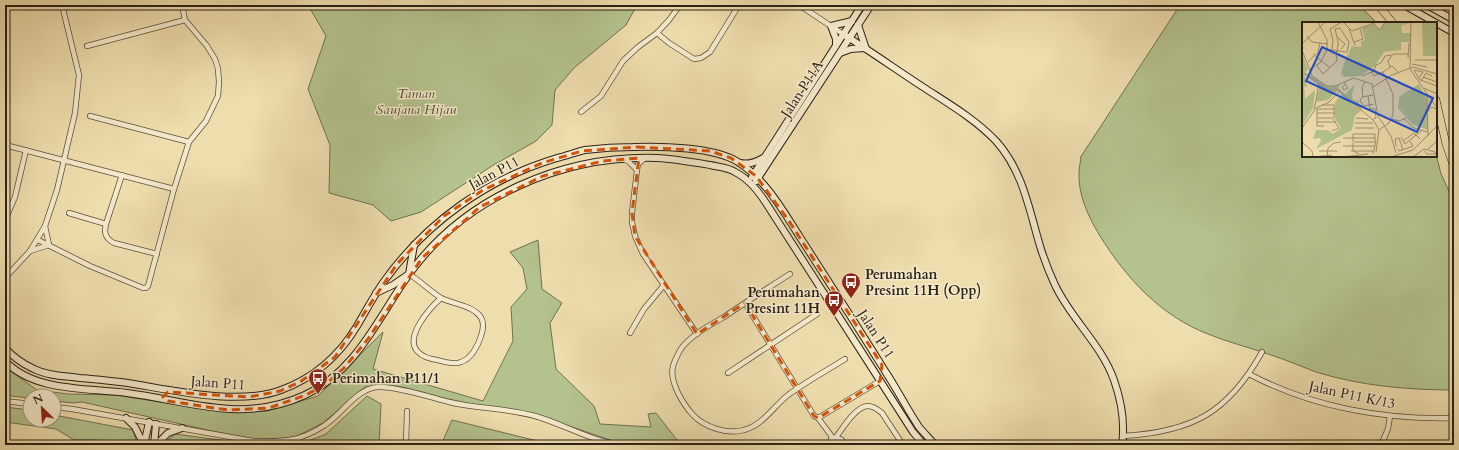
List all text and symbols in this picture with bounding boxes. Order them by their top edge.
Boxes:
inset map [1302,22,1437,157]
street label: Jalan P11A [775,57,828,123]
park label: Taman Saujana Hijau [376,84,456,119]
street label: Jalan P11 [464,152,523,195]
place label: Perumahan Presint 11H (Opp) [865,265,981,300]
bus stop icon: Perumahan Presint 11H (Opp) [840,271,862,299]
place label: Perumahan Presint 11H [745,283,820,318]
bus stop icon: Perumahan Presint 11H [823,289,845,317]
street label: Jalan P11 [852,304,899,362]
bus stop icon: Perimahan P11/1 [307,367,329,395]
place label: Perimahan P11/1 [332,369,440,388]
street label: Jalan P11 [188,371,246,394]
street label: Jalan P11 K/13 [1305,376,1397,413]
north arrow [22,388,62,428]
text: N [30,390,46,408]

